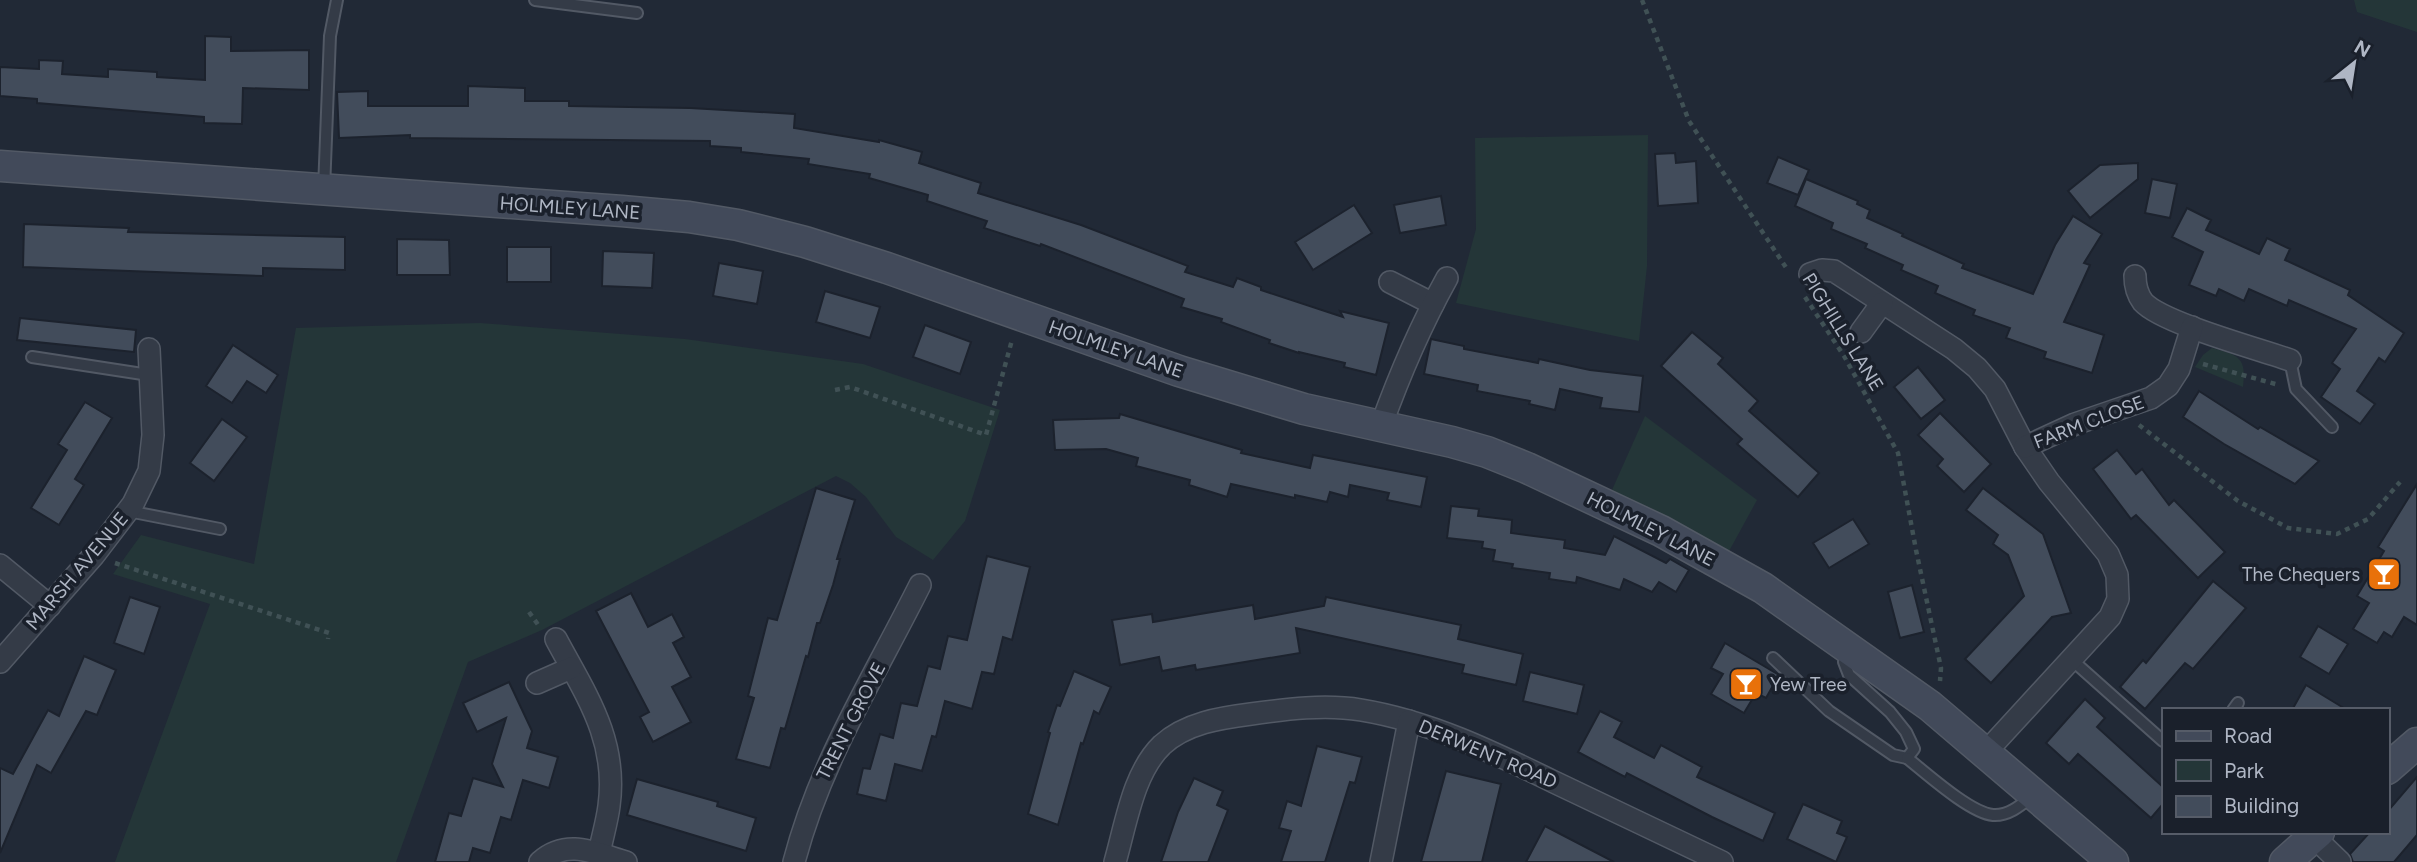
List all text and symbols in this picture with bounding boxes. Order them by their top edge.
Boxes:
north arrow [2319,28,2389,98]
text: N [2350,35,2374,62]
street label: HOLMLEY LANE [499,192,641,224]
street label: PIGHILLS LANE [1798,269,1888,395]
street label: HOLMLEY LANE [1046,315,1186,383]
street label: FARM CLOSE [2030,390,2148,454]
street label: HOLMLEY LANE [1583,487,1719,571]
street label: MARSH AVENUE [21,507,133,635]
bar icon: The Chequers [2365,555,2403,593]
place label: The Chequers [2242,563,2360,586]
street label: TRENT GROVE [812,658,890,784]
bar icon: Yew Tree [1727,665,1765,703]
place label: Yew Tree [1770,673,1847,696]
legend [2162,708,2389,834]
street label: DERWENT ROAD [1415,714,1561,794]
text: Road [2224,723,2272,748]
text: Park [2224,758,2265,783]
text: Building [2224,793,2299,818]

